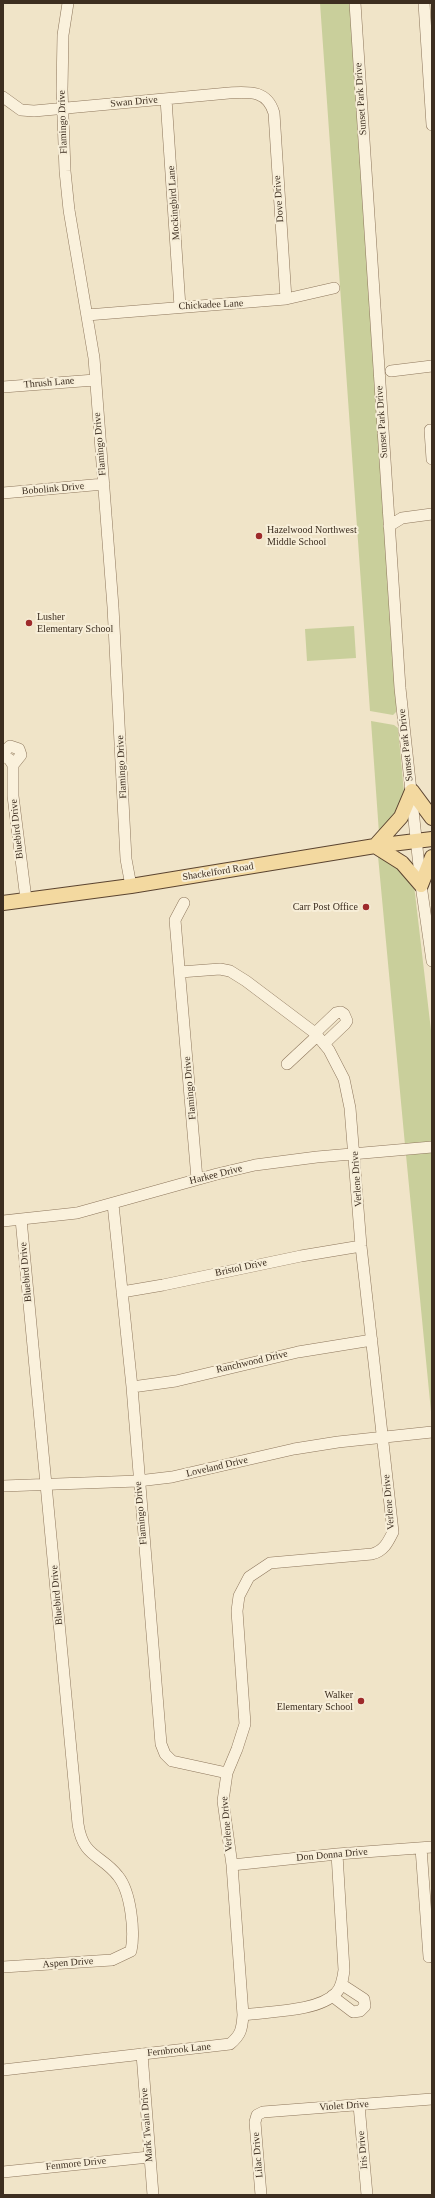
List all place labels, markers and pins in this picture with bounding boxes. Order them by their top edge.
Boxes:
place label: Hazelwood Northwest Middle School [267,524,357,548]
marker: Hazelwood Northwest Middle School [254,531,264,541]
place label: Lusher Elementary School [37,611,113,634]
marker: Lusher Elementary School [24,618,34,628]
place label: Carr Post Office [293,901,358,913]
marker: Carr Post Office [361,902,371,912]
place label: Walker Elementary School [277,1689,353,1712]
marker: Walker Elementary School [356,1696,366,1706]

